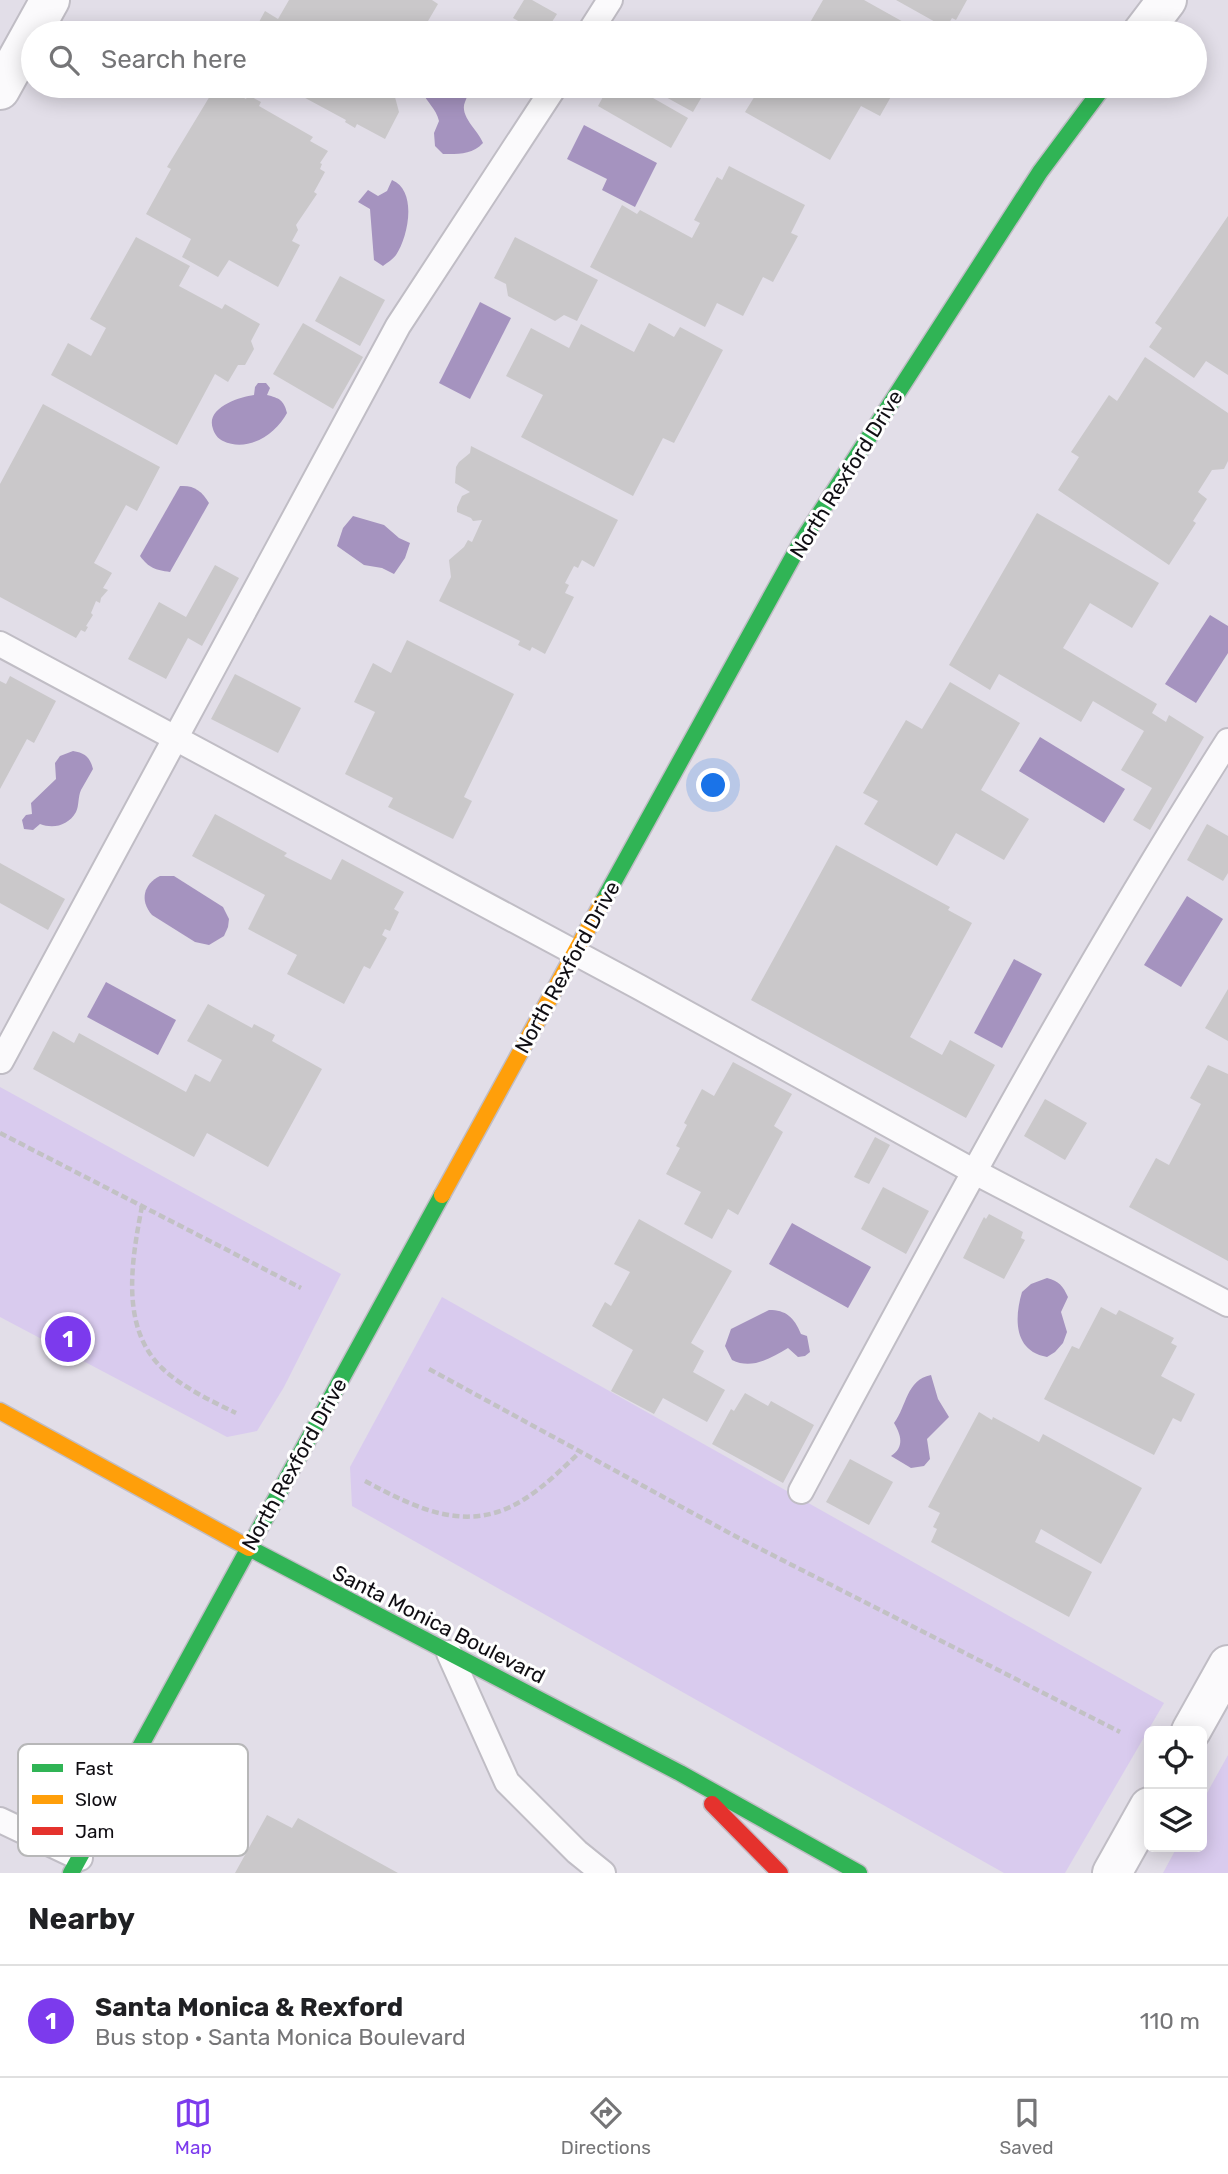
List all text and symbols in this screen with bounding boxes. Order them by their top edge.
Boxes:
search box [21,21,1207,98]
icon: search [45,41,83,79]
text: Search here [101,44,247,75]
street label: North Rexford Drive [784,385,908,563]
your location [696,768,730,802]
street label: North Rexford Drive [509,876,625,1058]
pin: 1 [45,1313,91,1365]
street label: North Rexford Drive [236,1373,352,1555]
street label: Santa Monica Boulevard [328,1559,550,1689]
map controls [1144,1726,1207,1852]
button: locate [1144,1726,1207,1789]
legend [18,1744,248,1856]
text: Fast [75,1757,114,1780]
text: Slow [75,1788,117,1811]
button: layers [1144,1789,1207,1852]
text: Jam [75,1820,114,1843]
text: Nearby [28,1901,135,1937]
text: Santa Monica & Rexford [95,1992,403,2023]
text: 1 [45,2007,57,2035]
text: 110 m [1140,2007,1200,2035]
text: Bus stop · Santa Monica Boulevard [95,2023,466,2051]
tab: Map [174,2094,212,2159]
tab: Directions [561,2094,651,2159]
tab: Saved [999,2094,1054,2159]

